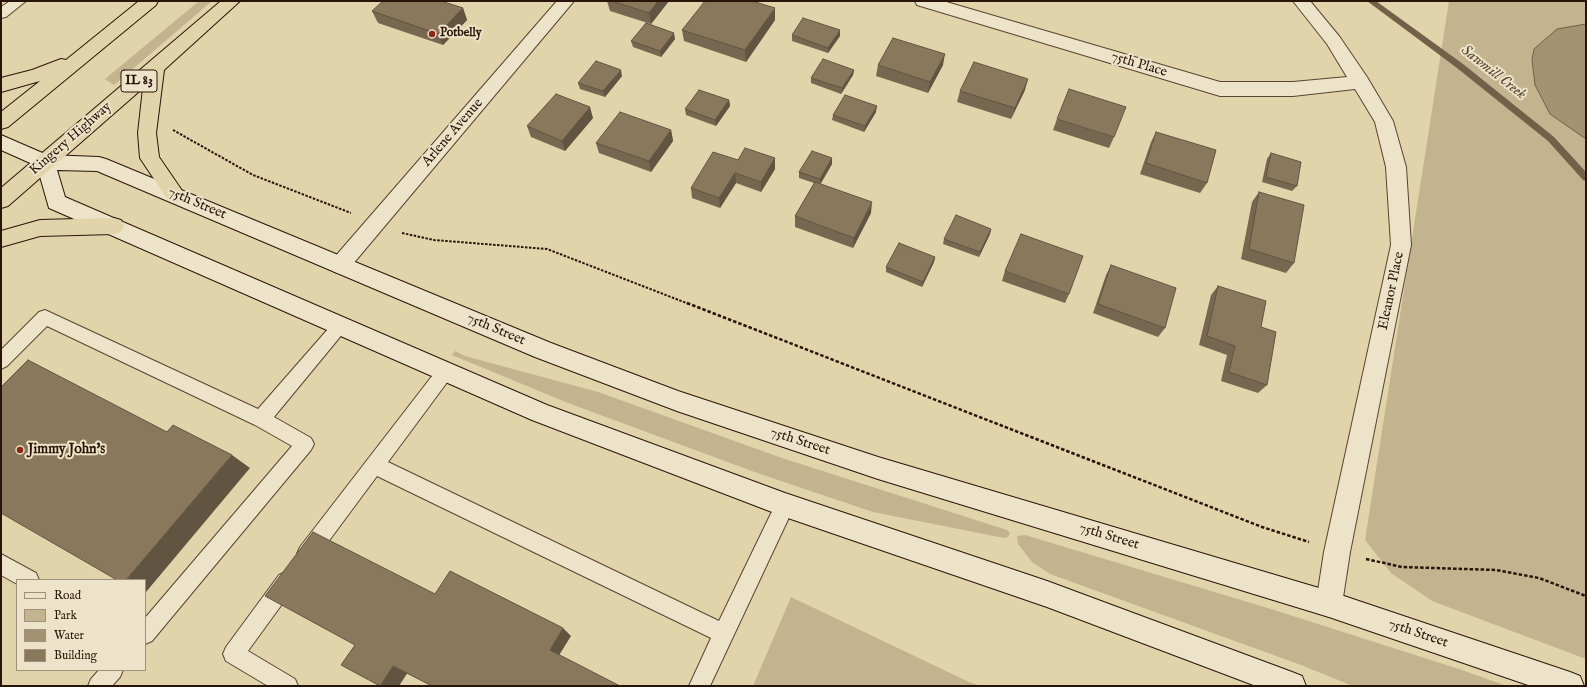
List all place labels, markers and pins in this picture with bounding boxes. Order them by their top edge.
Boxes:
place label: Potbelly [440,27,482,41]
marker: Potbelly [427,29,437,39]
place label: Jimmy John's [28,442,105,458]
marker: Jimmy John's [15,445,25,455]

